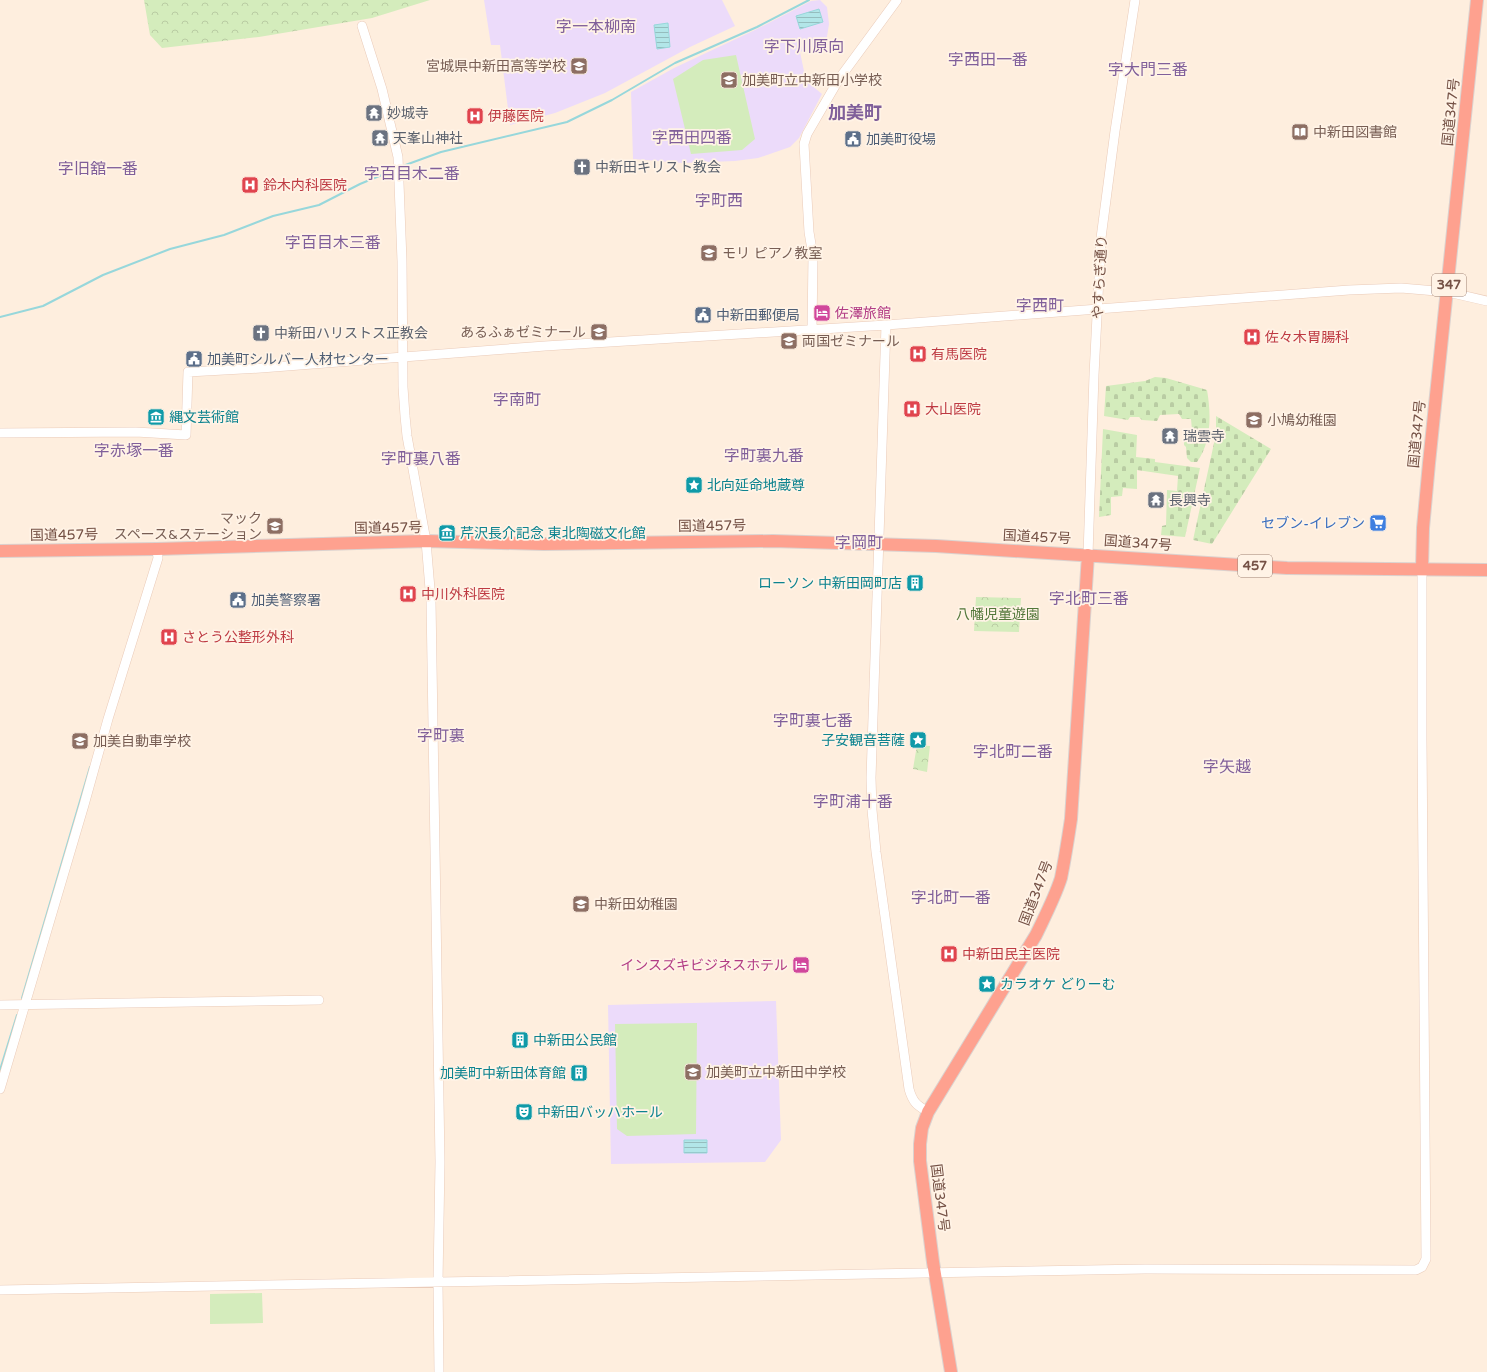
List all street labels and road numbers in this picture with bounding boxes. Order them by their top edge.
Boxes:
street label: 国道347号 [1439,77,1463,147]
street label: やすらぎ通り [1089,235,1111,319]
road number: 347 [1432,274,1466,296]
street label: 国道347号 [1405,399,1429,469]
street label: 国道457号 [678,517,746,535]
street label: 国道457号 [354,519,422,537]
street label: 国道457号 [30,526,98,544]
street label: 国道457号 [1002,527,1072,547]
street label: 国道347号 [1103,532,1173,554]
road number: 457 [1238,555,1272,577]
street label: 国道347号 [1016,858,1056,928]
street label: 国道347号 [927,1163,953,1233]

